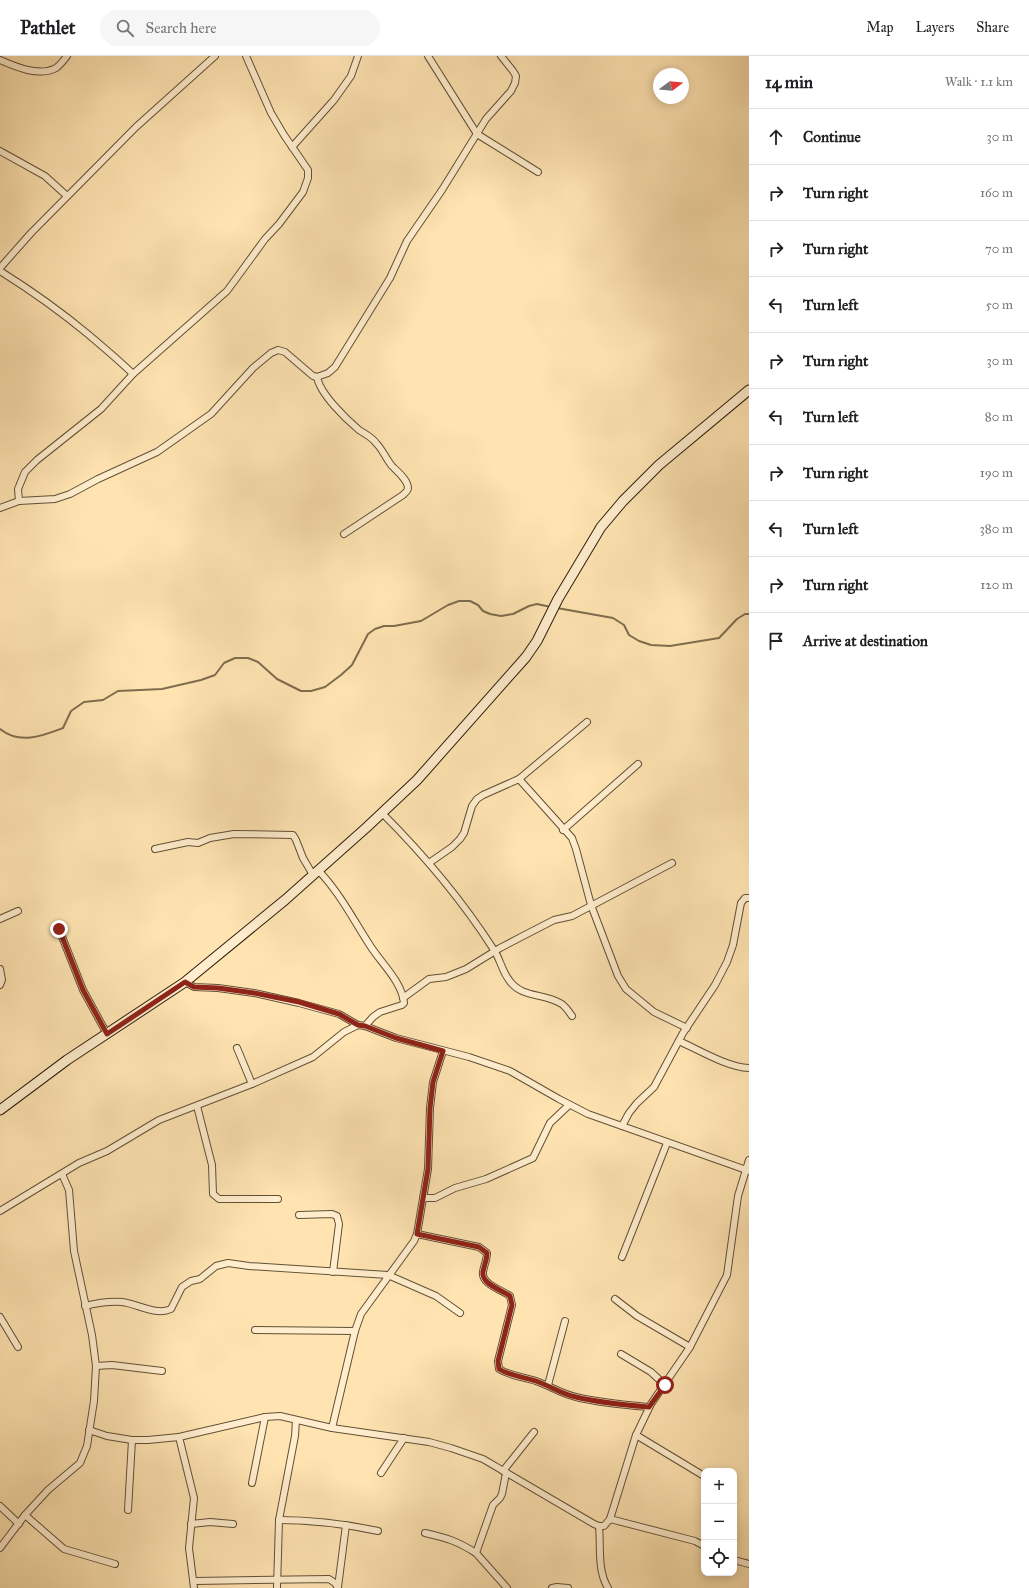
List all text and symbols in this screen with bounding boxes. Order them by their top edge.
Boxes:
search box [100,10,380,46]
text: Pathlet [20,16,76,39]
icon: search [114,17,136,39]
text: Search here [146,19,217,37]
text: Map [866,19,894,36]
text: Layers [916,19,954,36]
text: Share [976,19,1009,36]
north arrow [653,68,689,104]
text: 14 min [765,72,813,93]
text: Walk · 1.1 km [945,74,1013,90]
icon: ahead [765,126,787,148]
text: Continue [803,128,861,146]
text: 30 m [987,129,1013,145]
icon: right [765,182,787,204]
text: Turn right [803,184,868,202]
text: 160 m [980,185,1013,201]
icon: right [765,238,787,260]
text: Turn right [803,240,868,258]
text: 70 m [985,241,1013,257]
icon: left [765,294,787,316]
text: Turn left [803,296,859,314]
text: 50 m [986,297,1013,313]
icon: right [765,350,787,372]
text: Turn right [803,352,868,370]
text: 30 m [987,353,1013,369]
icon: left [765,406,787,428]
text: Turn left [803,408,859,426]
text: 80 m [985,409,1013,425]
icon: right [765,462,787,484]
text: Turn right [803,464,868,482]
text: 190 m [980,465,1013,481]
icon: left [765,518,787,540]
text: Turn left [803,520,859,538]
text: 380 m [980,521,1013,537]
icon: right [765,574,787,596]
text: Turn right [803,576,868,594]
text: 120 m [980,577,1013,593]
icon: arrive [765,630,787,652]
text: Arrive at destination [803,632,928,650]
route end [50,920,68,938]
route start [656,1376,674,1394]
map controls [701,1468,737,1576]
button: + [701,1468,737,1504]
button: − [701,1504,737,1540]
button: locate [701,1540,737,1576]

